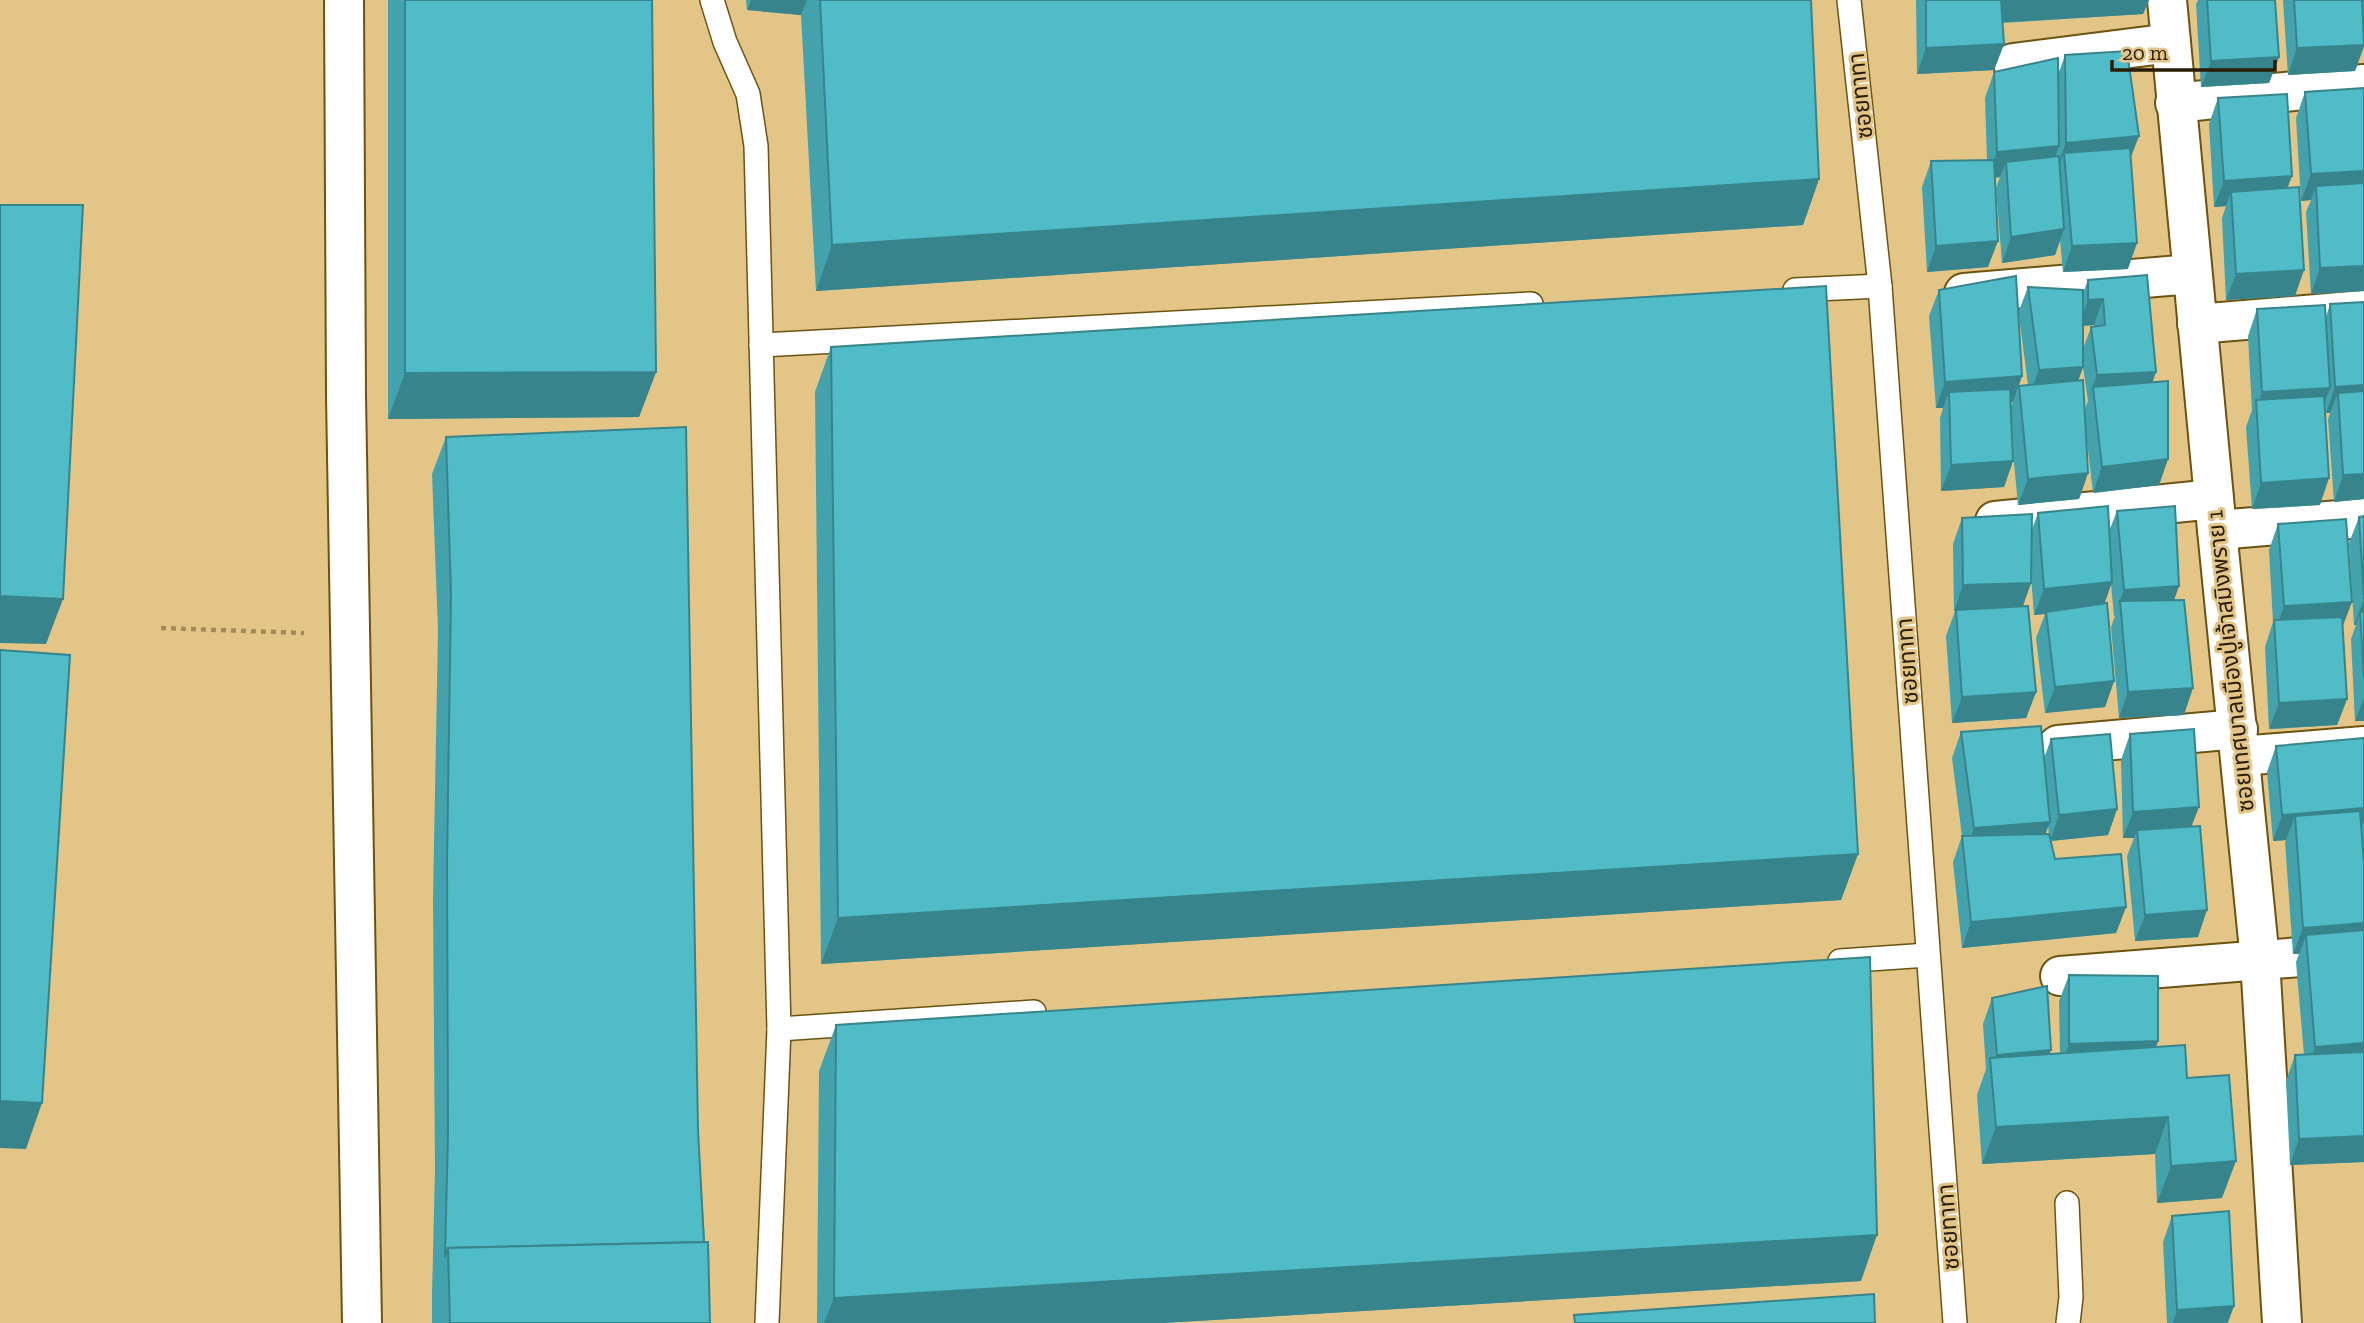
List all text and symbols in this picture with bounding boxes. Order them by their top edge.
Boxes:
scale bar [2112,28,2275,72]
text: 20 m [2122,40,2168,65]
street label: ซอยทาทา [1842,52,1878,140]
street label: ซอยเทศบาลเมืองปู่เจ้าสมิงพราย 1 [2200,509,2261,813]
street label: ซอยทาทา [1890,617,1924,705]
street label: ซอยทาทา [1931,1183,1965,1271]

